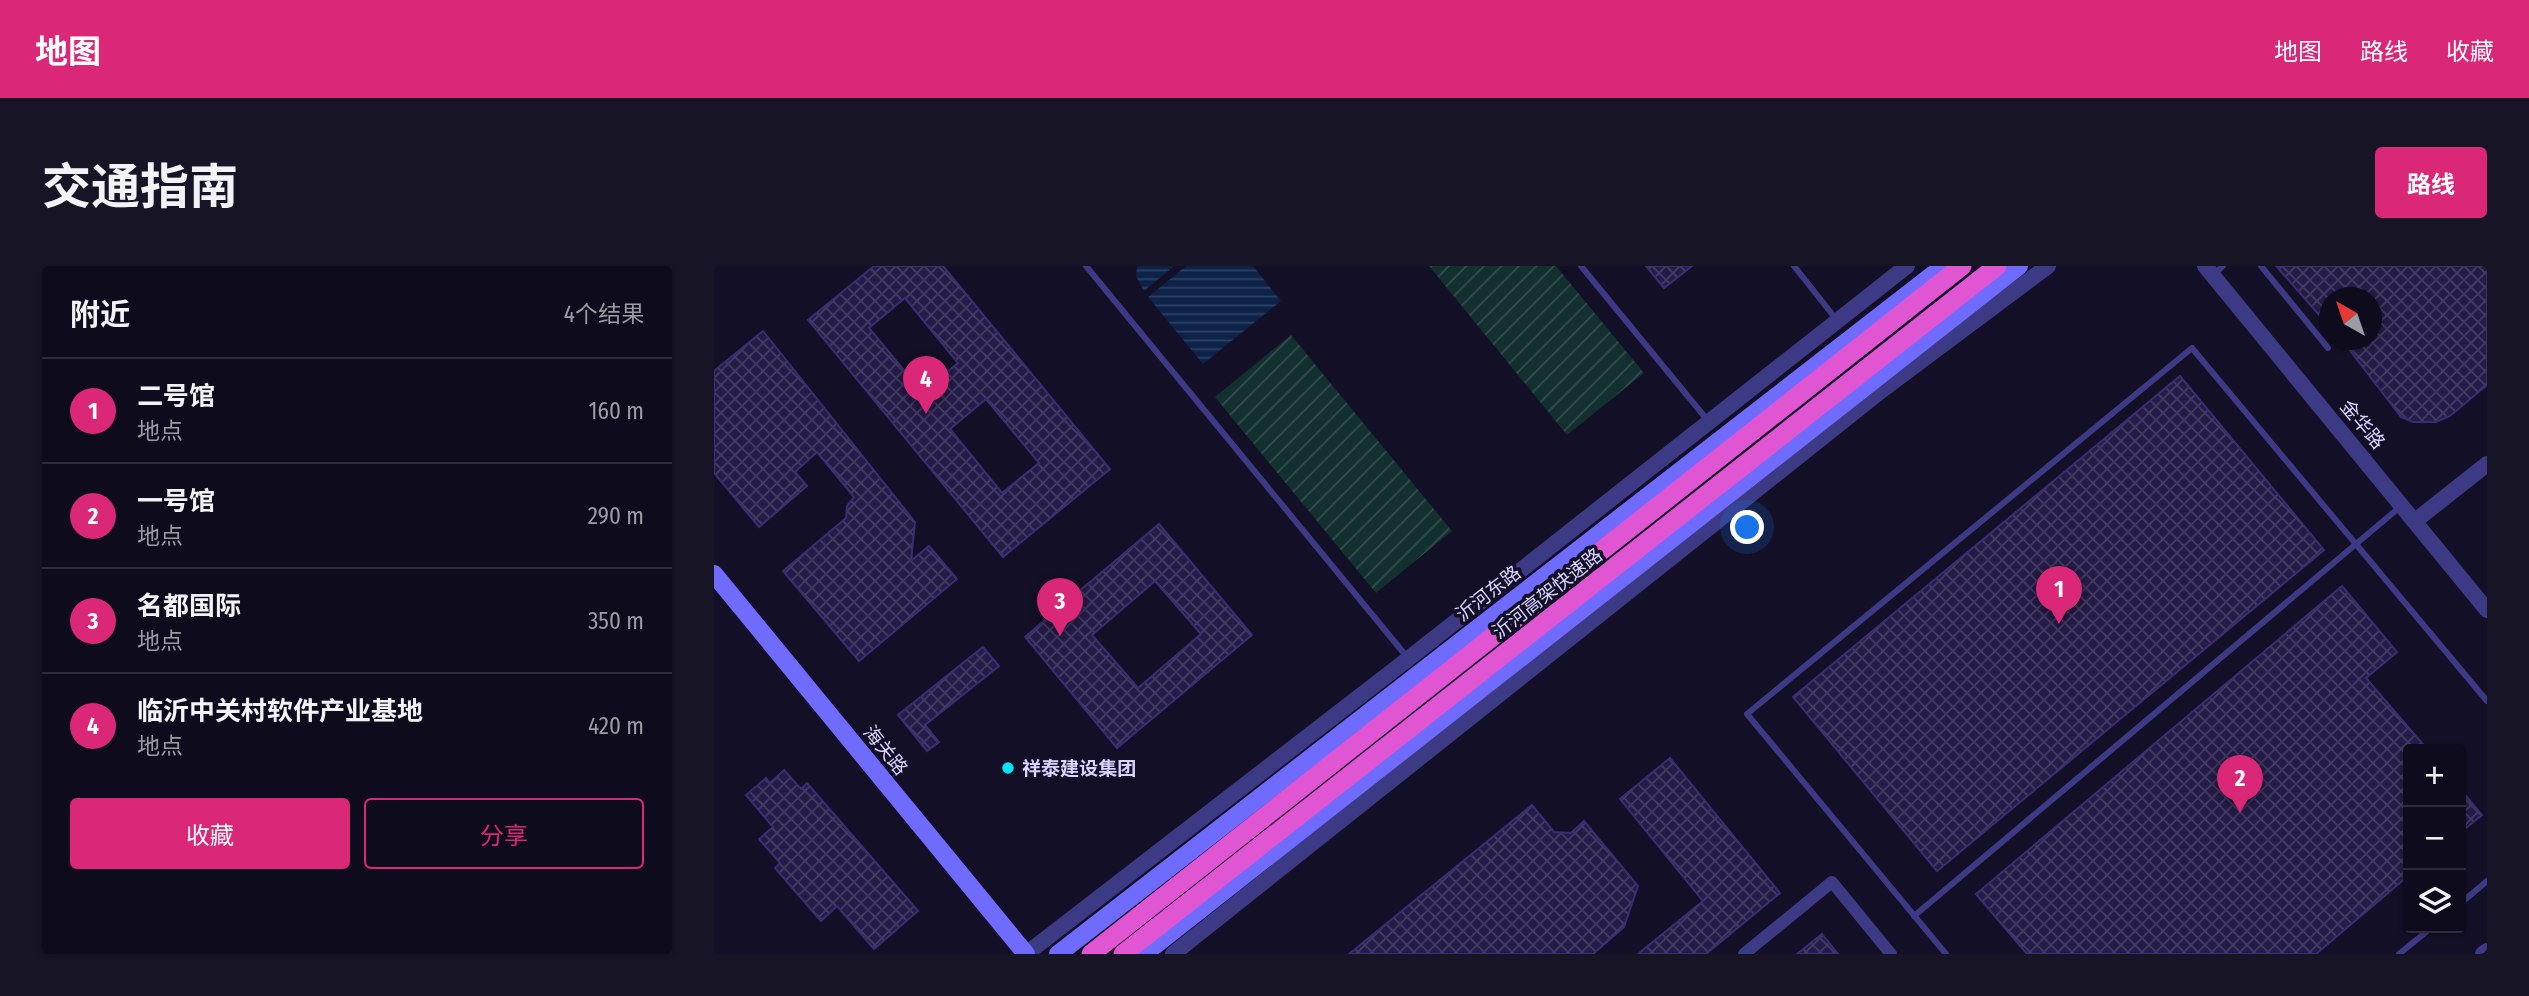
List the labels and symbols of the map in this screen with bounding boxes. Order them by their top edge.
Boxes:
north arrow [2319,287,2382,350]
pin: 4 [903,356,949,414]
street label: 金华路 [2335,395,2390,454]
your location [1730,510,1764,544]
street label: 沂河高架快速路 [1488,543,1607,643]
street label: 沂河东路 [1451,561,1525,626]
pin: 1 [2036,566,2082,624]
pin: 3 [1037,578,1083,636]
street label: 海关路 [859,721,912,780]
pin: 2 [2217,755,2263,813]
place label: 祥泰建设集团 [1022,757,1136,780]
marker: 祥泰建设集团 [1000,760,1016,776]

